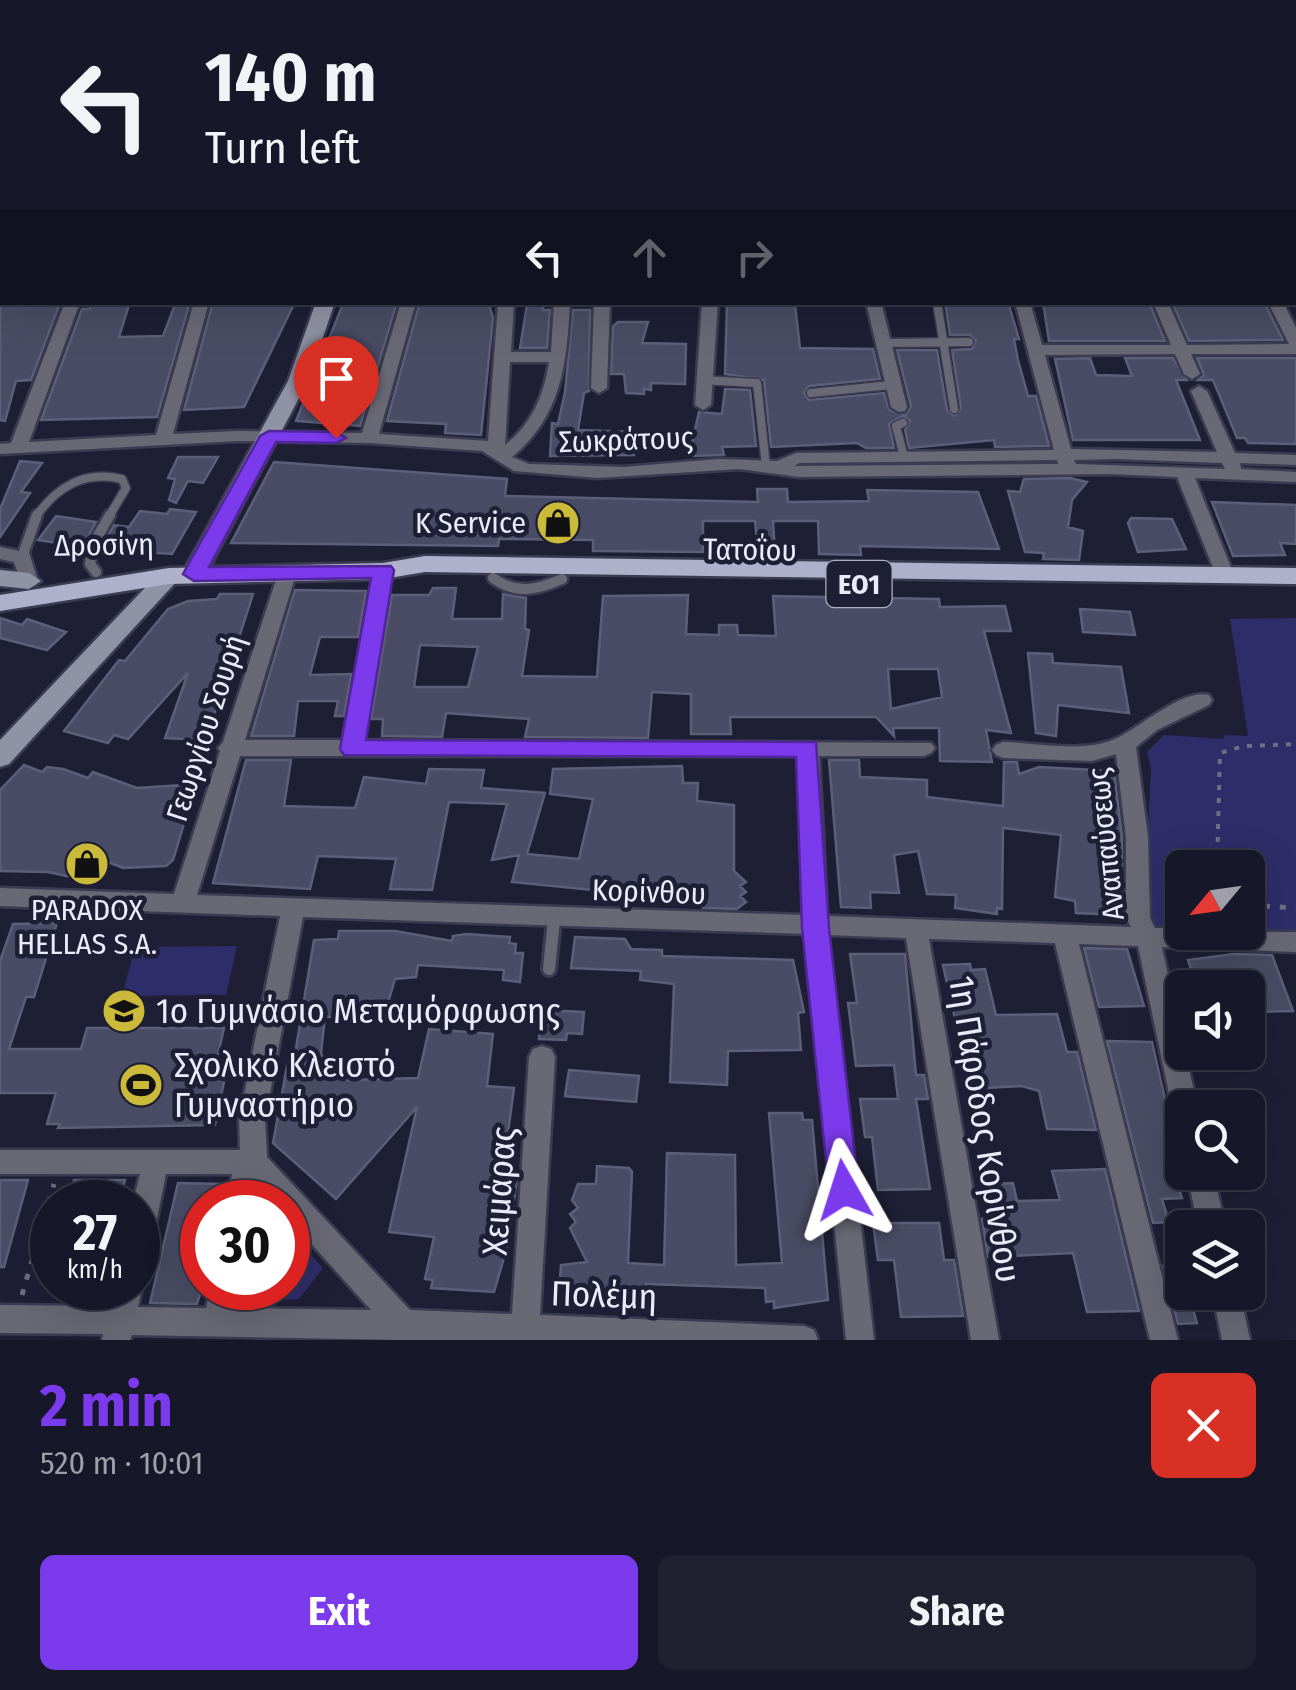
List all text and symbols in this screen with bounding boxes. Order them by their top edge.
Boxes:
text: 140 m [205,36,377,120]
icon: left [40,40,170,170]
text: Turn left [205,121,360,175]
icon: left [517,230,572,285]
icon: ahead [622,230,677,285]
icon: right [727,230,782,285]
pin [294,336,379,439]
icon: arrive [309,351,364,406]
street label: Σωκράτους [558,420,694,460]
shop icon: K Service [535,500,581,546]
place label: K Service [415,505,526,541]
street label: Δροσίνη [54,526,154,564]
street label: Τατοΐου [703,531,797,569]
road number: ΕΟ1 [826,561,892,607]
street label: Γεωργίου Σουρή [159,630,253,826]
street label: Αναπαύσεως [1080,765,1132,922]
shop icon: PARADOX HELLAS S.A. [64,841,110,887]
north arrow [1165,850,1265,950]
map controls [1165,850,1265,1310]
street label: Κορίνθου [591,872,707,912]
place label: PARADOX HELLAS S.A. [17,892,157,962]
button: sound [1165,970,1265,1070]
street label: 1η Πάροδος Κορίνθου [940,973,1030,1285]
school or university icon: 1ο Γυμνάσιο Μεταμόρφωσης [101,988,147,1034]
place label: 1ο Γυμνάσιο Μεταμόρφωσης [156,990,560,1032]
place label: Σχολικό Κλειστό Γυμναστήριο [174,1044,396,1126]
sports icon: Σχολικό Κλειστό Γυμναστήριο [118,1062,164,1108]
button: search [1165,1090,1265,1190]
street label: Χειμάρας [474,1125,524,1257]
position arrow [792,1138,896,1242]
speed limit sign: 30 [180,1180,310,1310]
text: 27 [73,1203,117,1263]
button: layers [1165,1210,1265,1310]
text: km/h [67,1255,123,1285]
street label: Πολέμη [550,1272,658,1318]
text: 2 min [40,1370,173,1442]
button: close [1151,1373,1256,1478]
text: 520 m · 10:01 [40,1444,203,1482]
button: Exit [40,1555,638,1670]
button: Share [658,1555,1256,1670]

